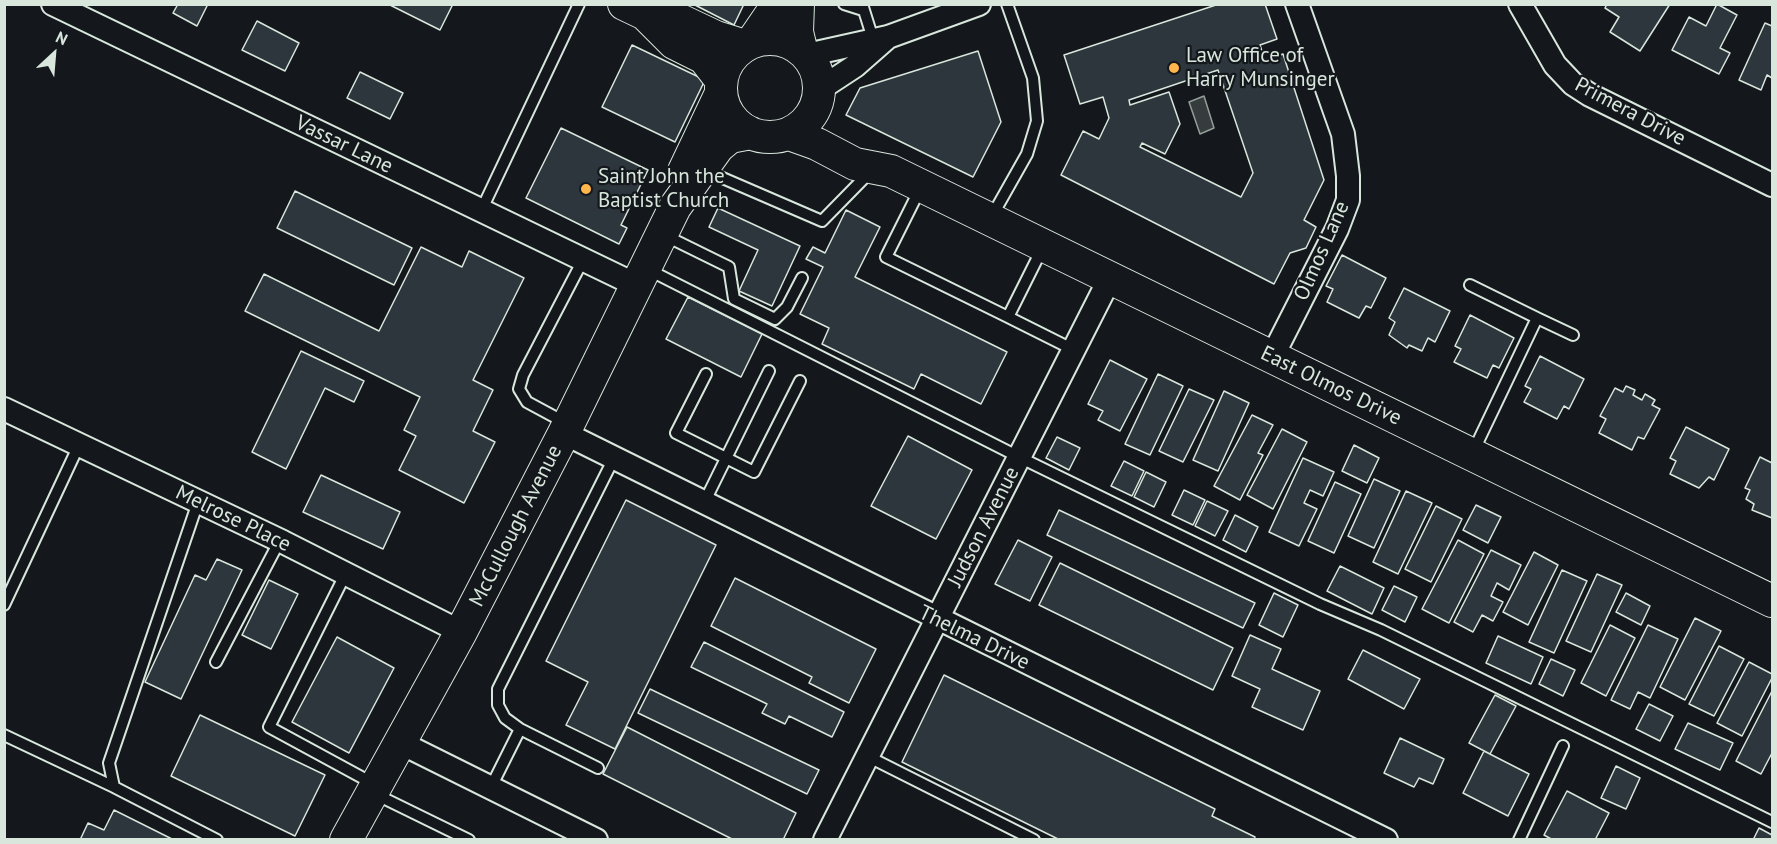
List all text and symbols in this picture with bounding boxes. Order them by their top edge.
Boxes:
north arrow [24,24,84,84]
text: N [53,27,71,49]
place label: Law Office of Harry Munsinger [1186,43,1335,93]
marker: Law Office of Harry Munsinger [1167,61,1181,75]
street label: Primera Drive [1570,72,1690,152]
street label: Vassar Lane [291,111,397,179]
place label: Saint John the Baptist Church [598,164,729,214]
marker: Saint John the Baptist Church [579,182,593,196]
street label: Olmos Lane [1289,197,1355,305]
street label: East Olmos Drive [1256,341,1406,431]
street label: McCullough Avenue [464,441,568,611]
street label: Judson Avenue [943,463,1025,591]
street label: Melrose Place [171,480,295,558]
street label: Thelma Drive [915,600,1033,676]

